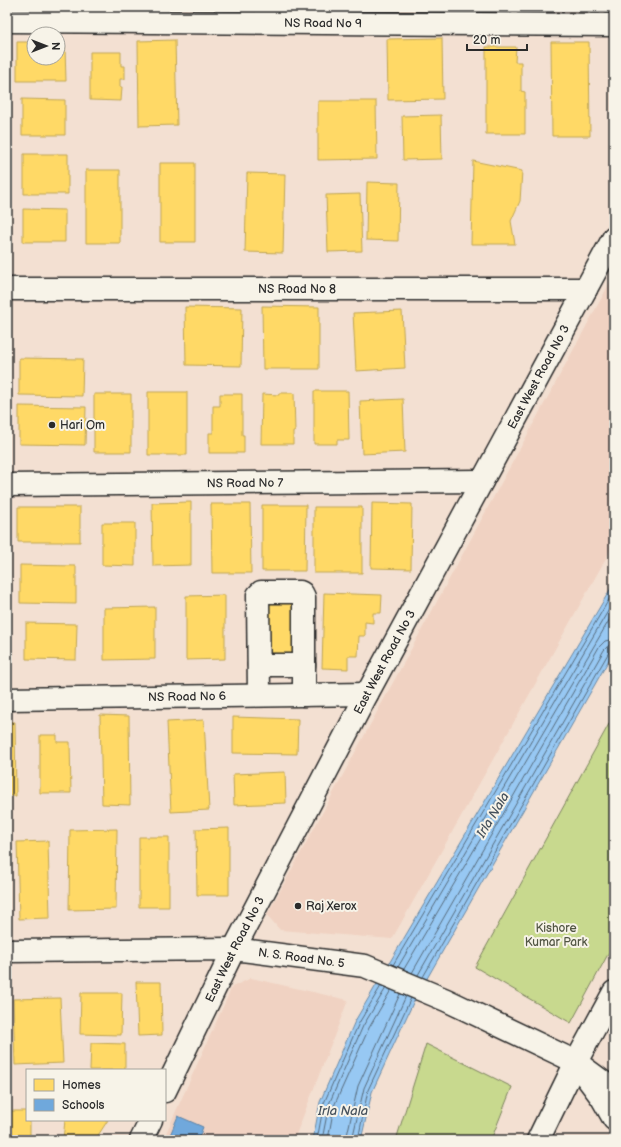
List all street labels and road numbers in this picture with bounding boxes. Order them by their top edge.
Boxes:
street label: NS Road No 9 [284,15,362,31]
street label: NS Road No 8 [258,282,336,297]
street label: East West Road No 3 [504,322,573,432]
street label: NS Road No 7 [207,475,283,491]
street label: East West Road No 3 [350,607,419,717]
street label: NS Road No 6 [148,688,226,705]
street label: East West Road No 3 [202,894,268,1004]
street label: N. S. Road No. 5 [257,945,346,971]

